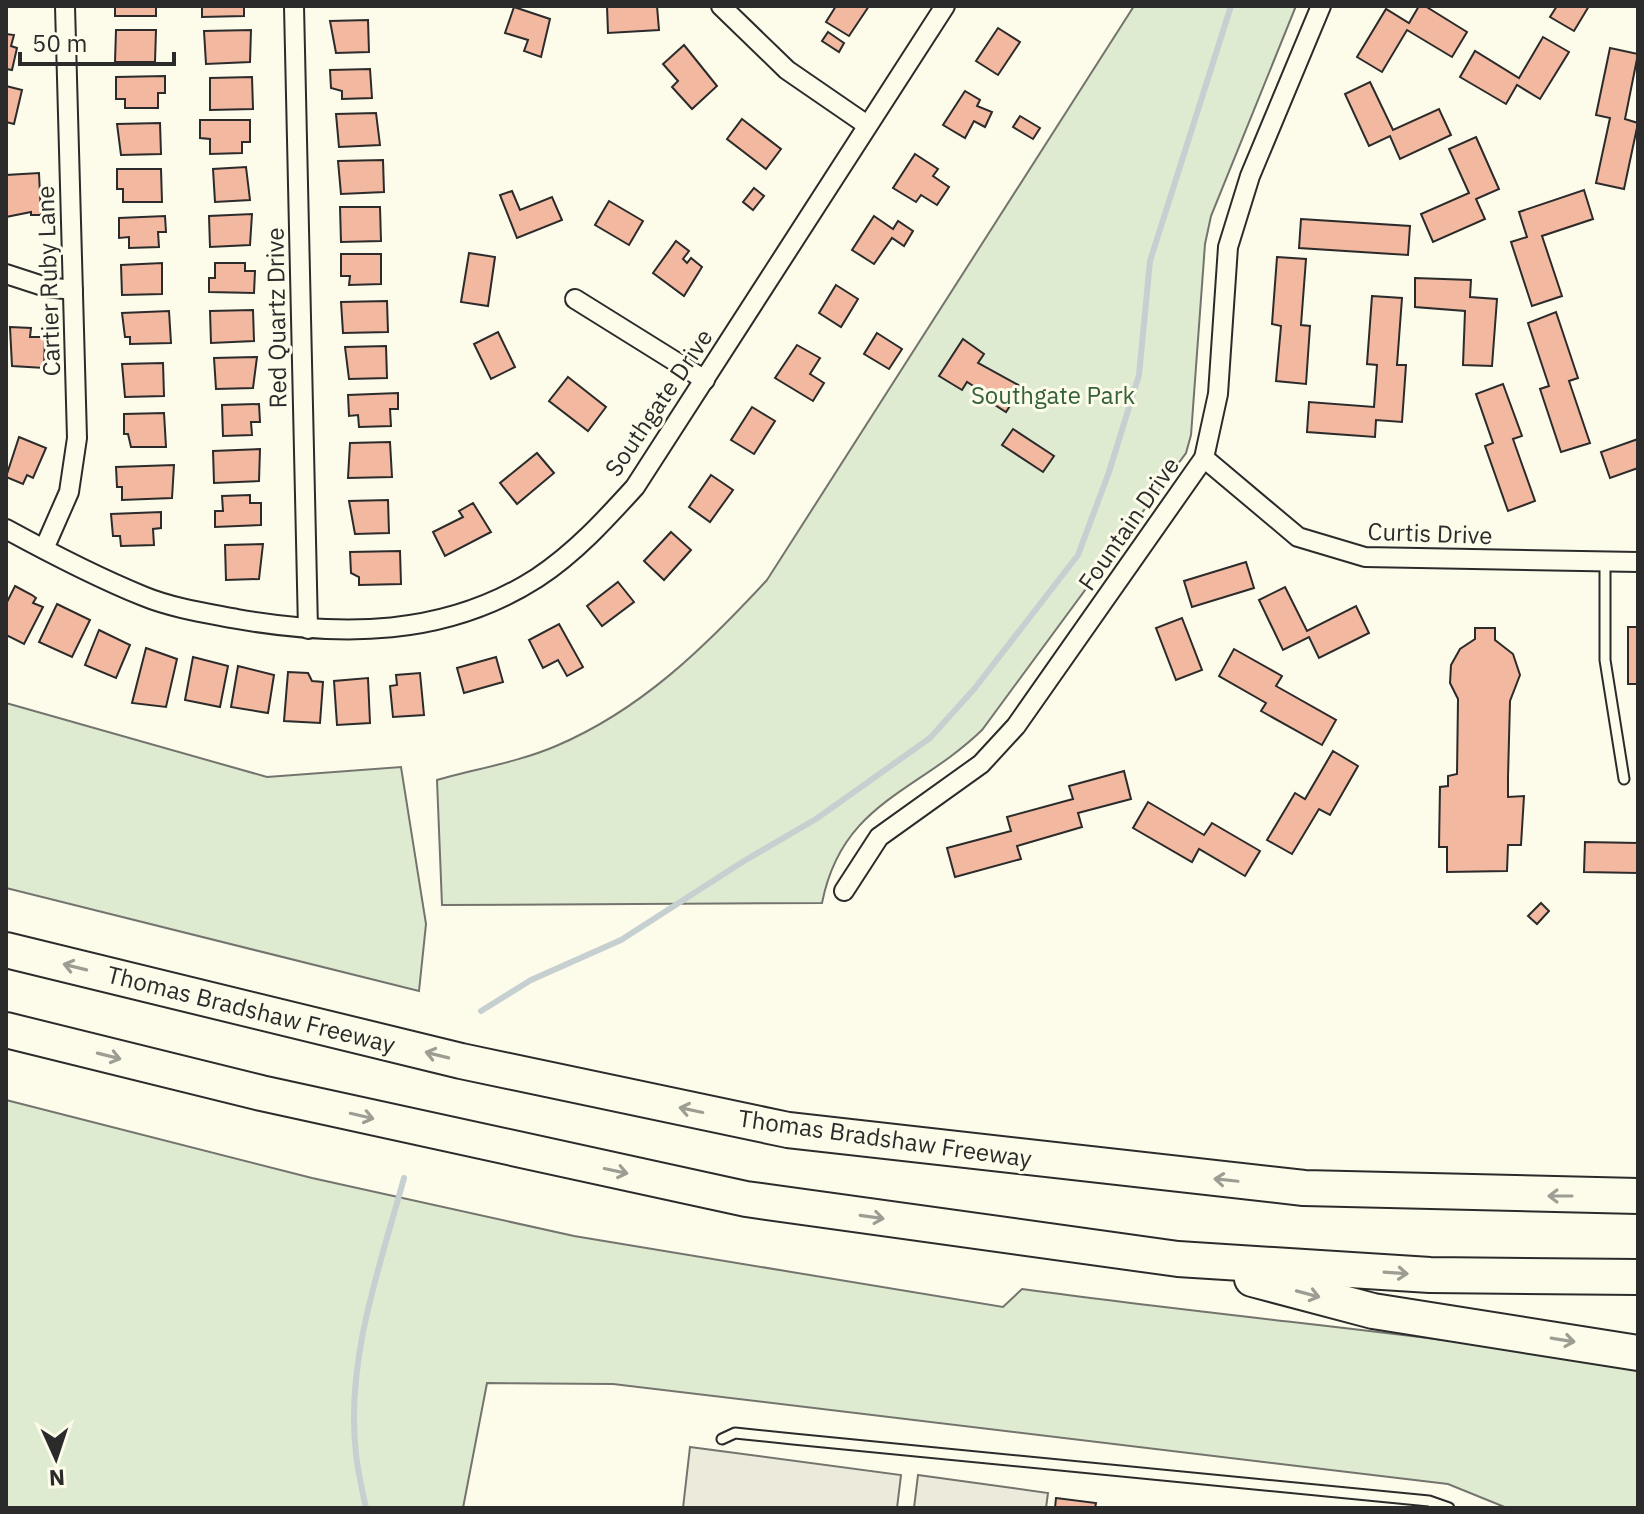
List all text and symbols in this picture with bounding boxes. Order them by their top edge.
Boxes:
scale bar [20,16,174,66]
text: 50 m [32,27,87,59]
street label: Cartier Ruby Lane [29,185,67,377]
street label: Red Quartz Drive [258,227,294,409]
street label: Southgate Drive [597,322,719,482]
park label: Southgate Park [971,379,1135,411]
street label: Fountain Drive [1070,450,1186,596]
street label: Curtis Drive [1367,515,1493,551]
street label: Thomas Bradshaw Freeway [104,958,399,1060]
one-way arrow [63,959,89,974]
one-way arrow [424,1047,450,1062]
one-way arrow [96,1049,121,1064]
one-way arrow [679,1102,704,1117]
street label: Thomas Bradshaw Freeway [736,1102,1034,1174]
one-way arrow [348,1109,374,1124]
one-way arrow [603,1164,628,1179]
one-way arrow [1213,1172,1240,1187]
one-way arrow [1547,1188,1574,1204]
one-way arrow [859,1210,884,1225]
one-way arrow [1382,1266,1409,1281]
one-way arrow [1294,1287,1320,1302]
one-way arrow [1550,1333,1575,1348]
north arrow [16,1418,96,1498]
text: N [48,1464,66,1493]

